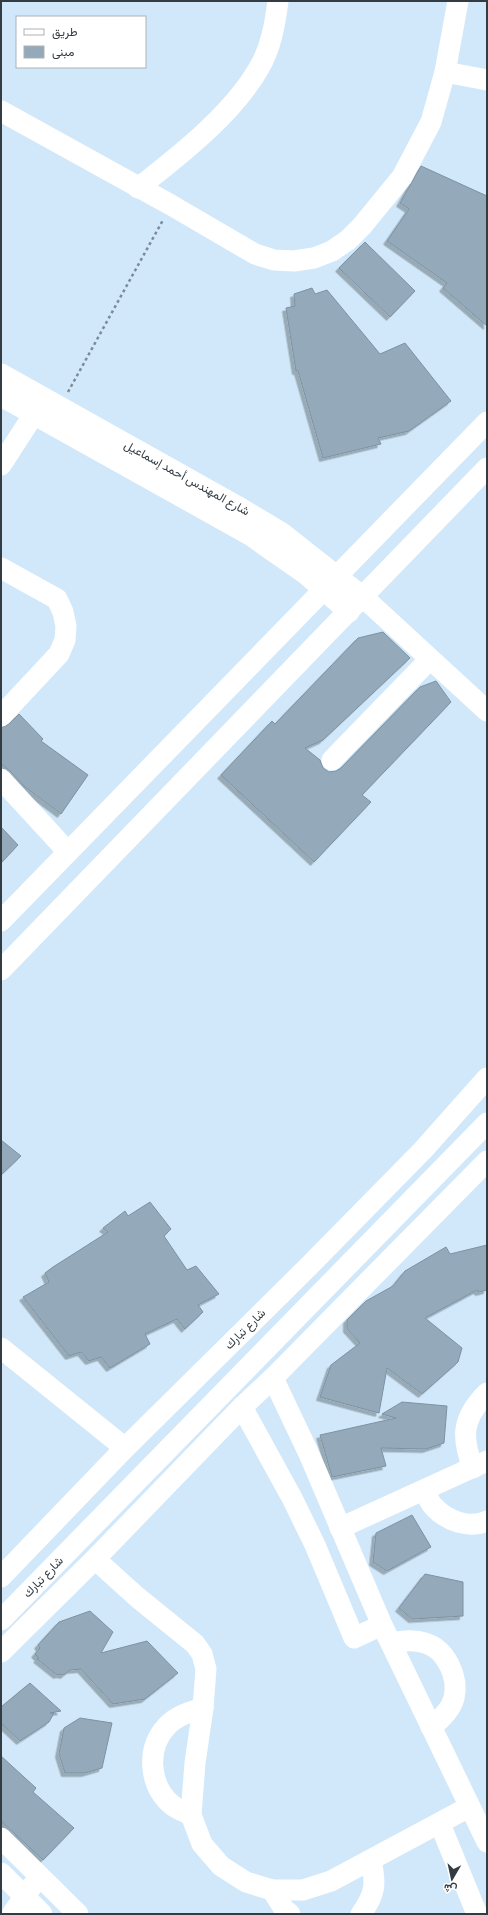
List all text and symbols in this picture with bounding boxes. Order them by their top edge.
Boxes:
legend [16,16,146,68]
text: طريق [52,24,78,40]
text: مبنى [52,44,74,60]
street label: شارع المهندس أحمد إسماعيل [121,437,253,520]
street label: شارع تبارك [221,1305,270,1354]
street label: شارع تبارك [19,1553,67,1602]
north arrow [432,1859,472,1899]
text: ش [443,1881,458,1897]

